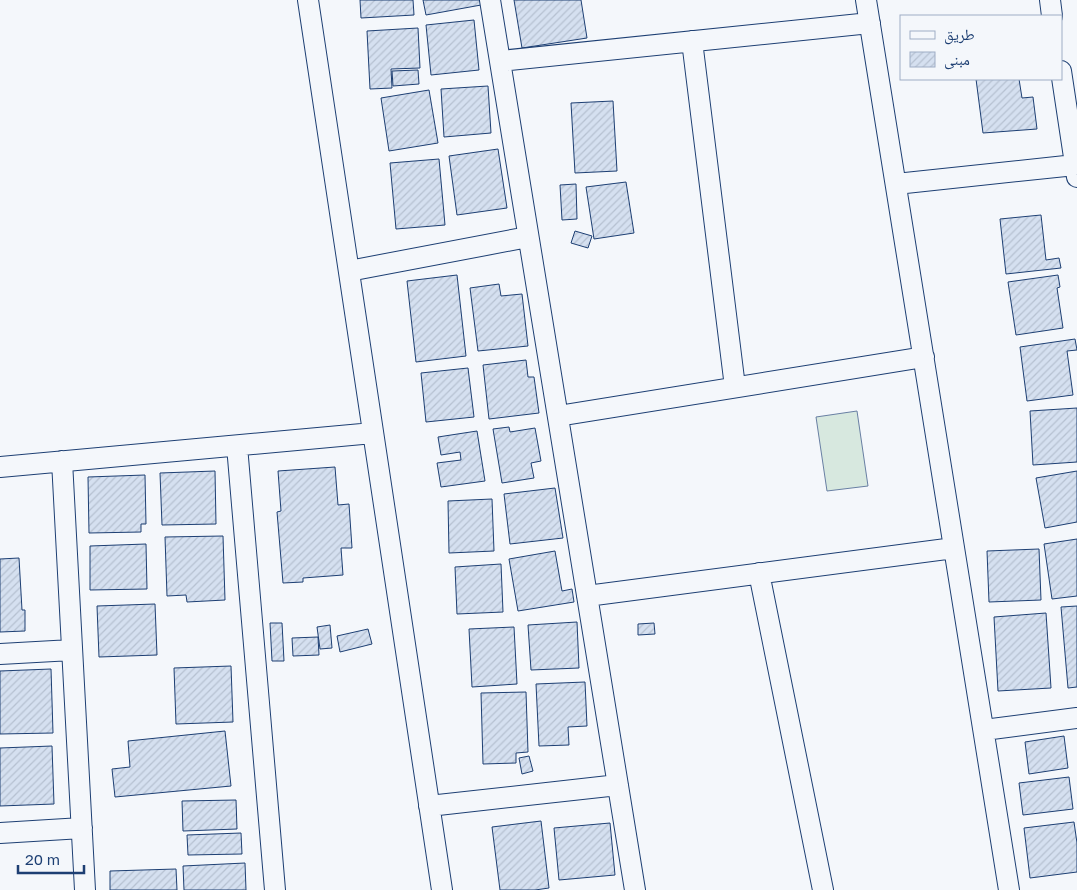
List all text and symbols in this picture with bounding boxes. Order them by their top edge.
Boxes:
legend [900,15,1062,80]
text: طريق [944,25,975,45]
text: مبنى [944,50,970,70]
scale bar [18,842,84,874]
text: 20 m [25,850,60,868]

